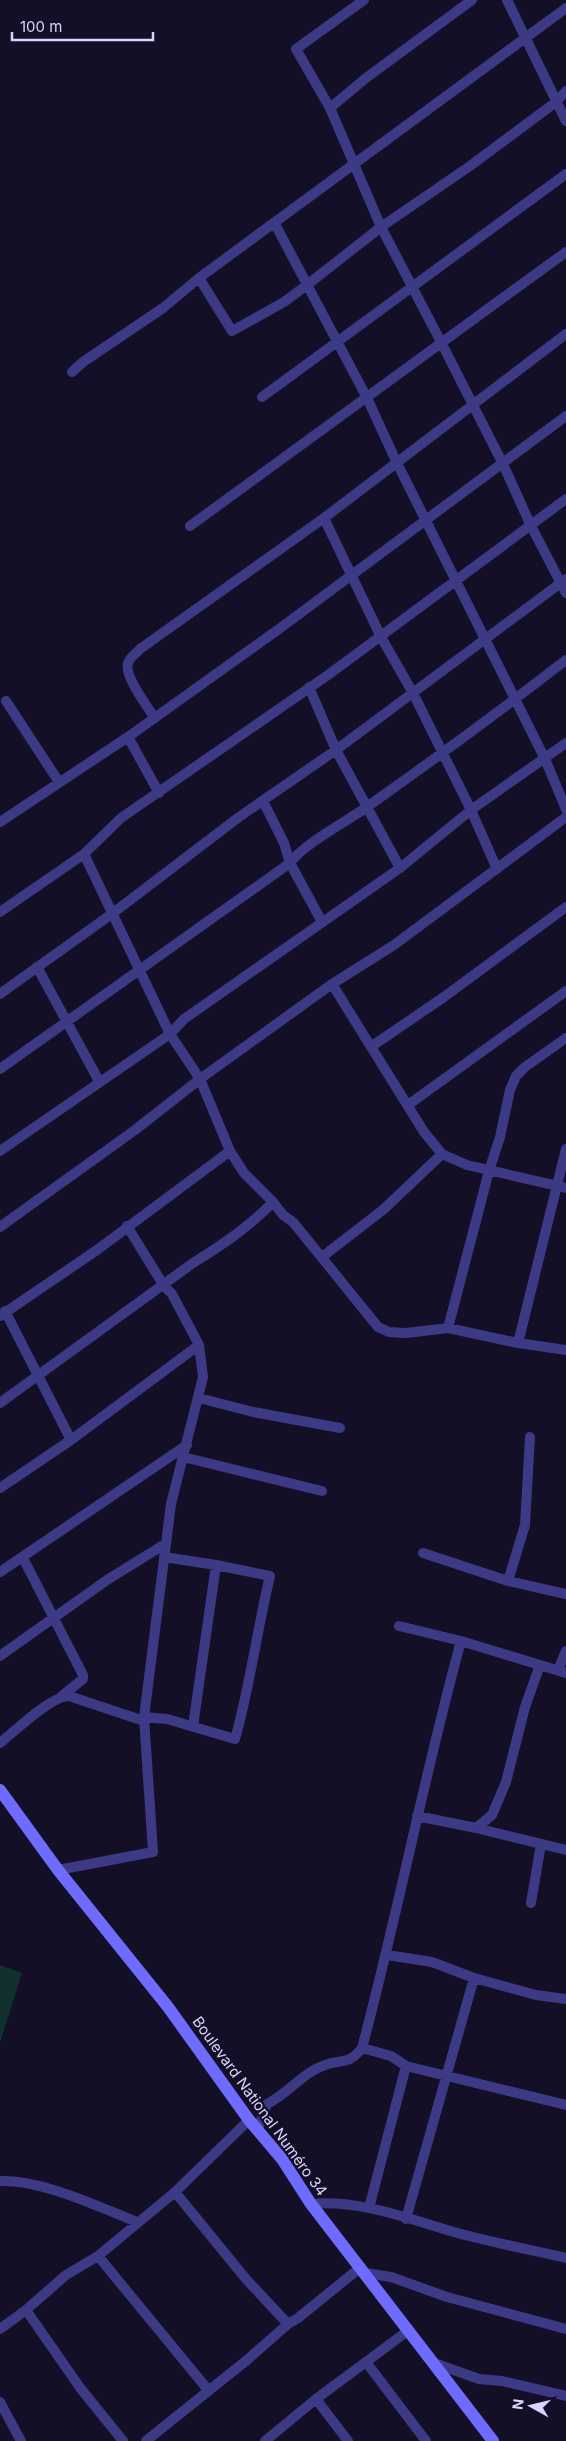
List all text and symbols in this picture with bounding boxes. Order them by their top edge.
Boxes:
scale bar [12,10,154,42]
text: 100 m [20,17,62,36]
street label: Boulevard National Numéro 34 [188,2012,332,2200]
north arrow [506,2381,556,2431]
text: N [508,2398,527,2411]

